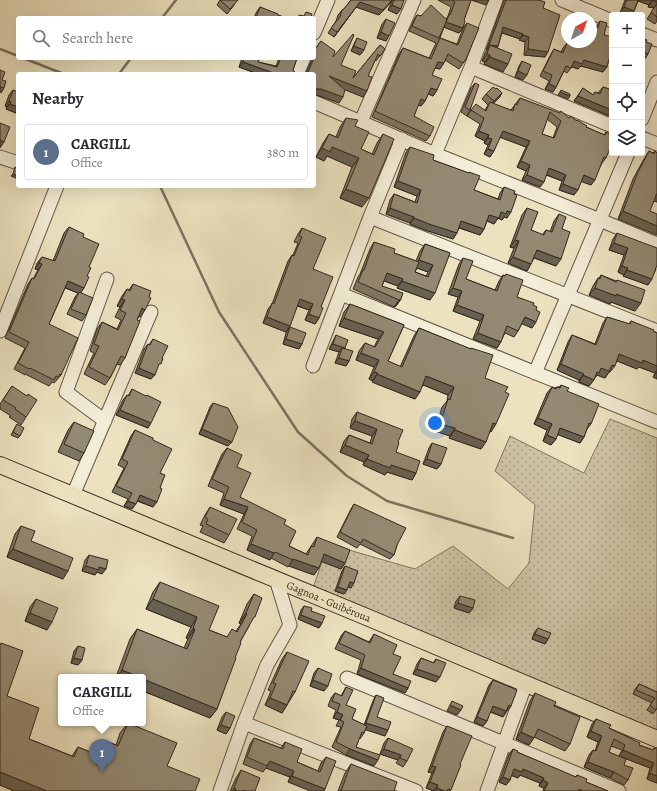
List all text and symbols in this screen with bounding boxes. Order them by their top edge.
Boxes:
north arrow [561,12,597,48]
map controls [609,12,645,156]
button: + [609,12,645,48]
search box [16,16,316,60]
icon: search [30,27,52,49]
text: Search here [62,28,133,48]
button: − [609,48,645,84]
button: locate [609,84,645,120]
text: Nearby [32,87,83,110]
button: layers [609,120,645,156]
text: CARGILL [71,134,130,154]
text: 1 [44,144,48,161]
text: 380 m [267,144,299,161]
text: Office [71,154,103,171]
your location [425,413,445,433]
street label: Gagnoa - Guibéroua [284,578,374,626]
popup [58,674,146,726]
text: CARGILL [72,682,132,702]
text: Office [72,702,104,719]
pin: 1 [89,739,115,772]

